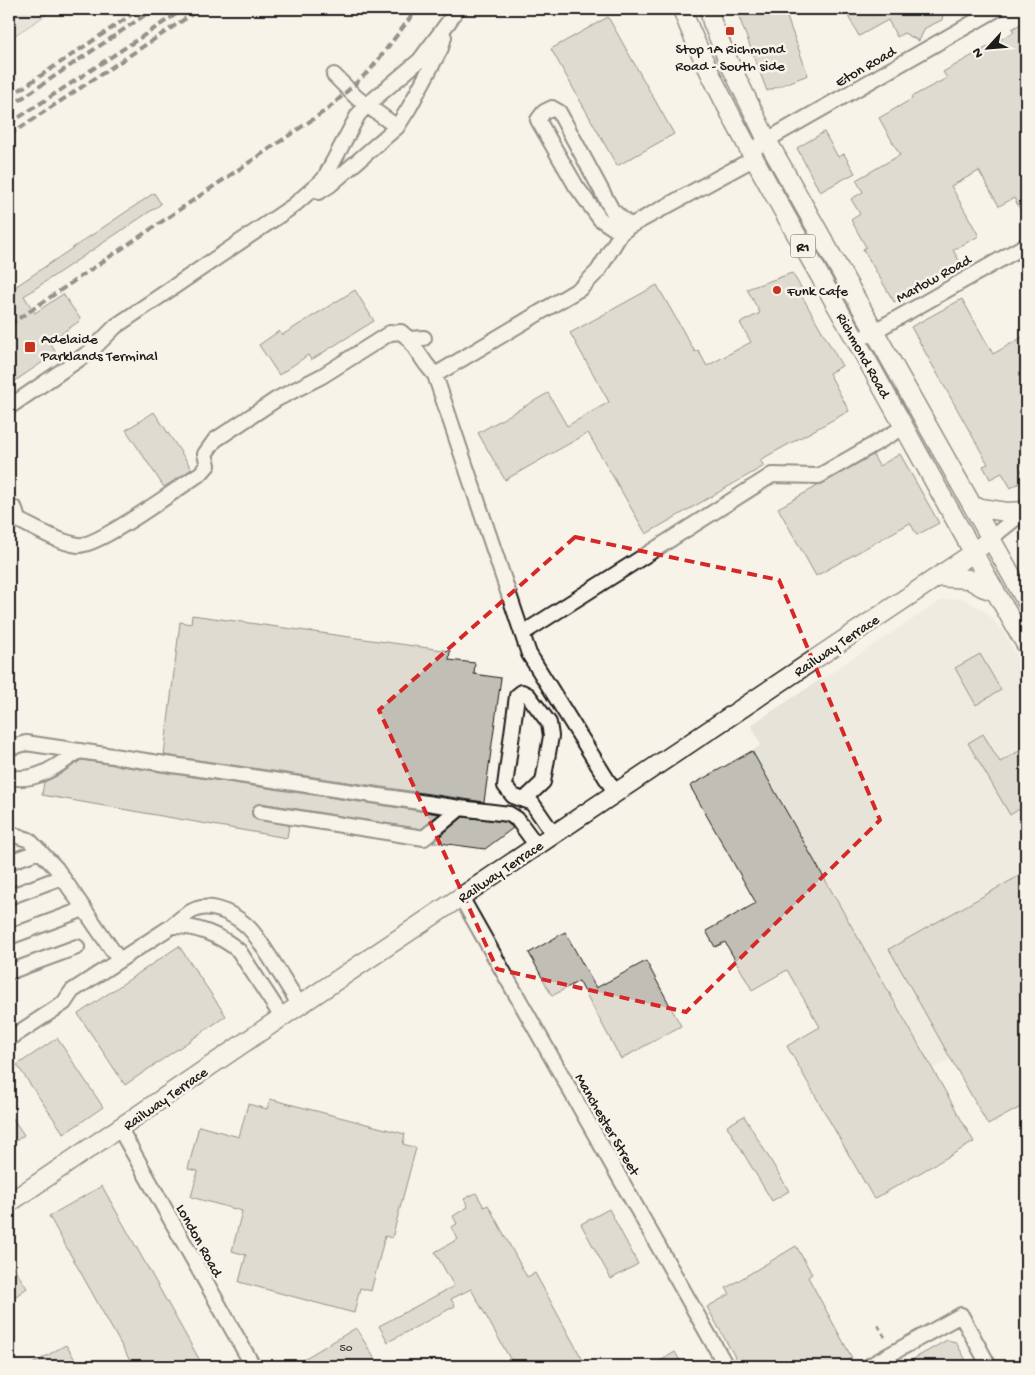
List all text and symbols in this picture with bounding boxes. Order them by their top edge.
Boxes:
north arrow [962,22,1012,72]
marker: Stop 1A Richmond Road - South side [724,25,736,37]
place label: Stop 1A Richmond Road - South side [675,41,786,76]
street label: Eton Road [833,43,900,92]
text: N [969,45,988,60]
road number: R1 [790,235,816,258]
street label: Marlow Road [893,251,976,308]
place label: Funk Cafe [786,283,848,301]
marker: Funk Cafe [771,284,783,296]
street label: Richmond Road [831,310,894,403]
place label: Adelaide Parklands Terminal [40,331,158,366]
marker: Adelaide Parklands Terminal [23,340,37,354]
street label: Railway Terrace [791,611,883,682]
street label: Railway Terrace [455,837,547,908]
street label: Railway Terrace [120,1064,212,1135]
street label: Manchester Street [570,1071,644,1181]
street label: London Road [171,1201,226,1282]
house number: 50 [339,1342,353,1356]

